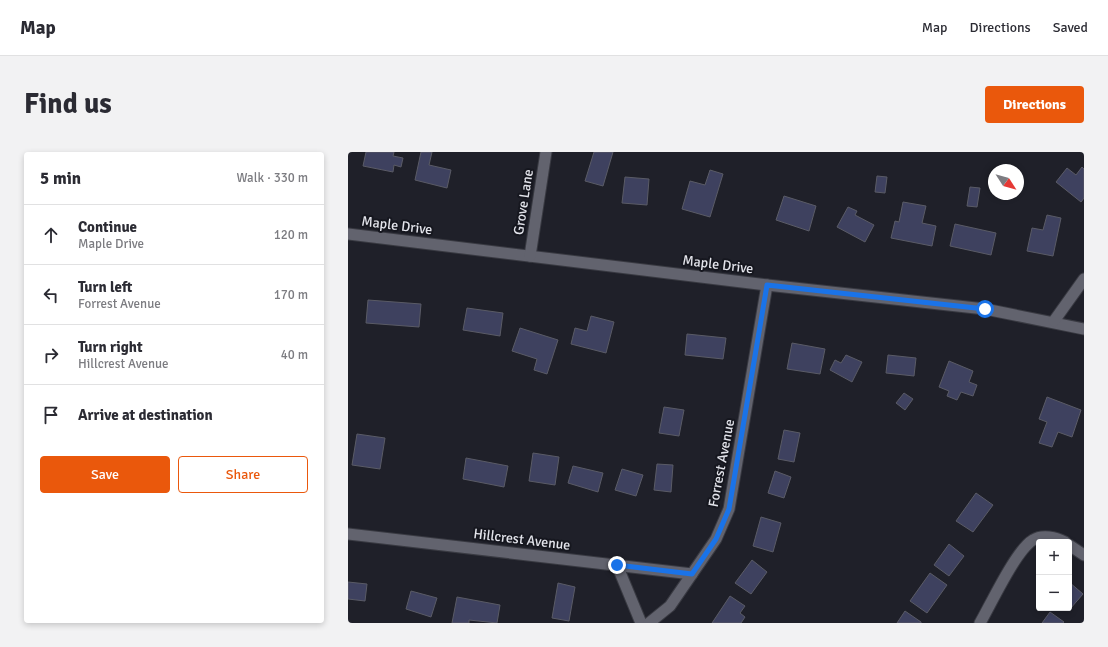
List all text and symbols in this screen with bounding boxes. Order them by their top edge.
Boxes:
text: Map [20,16,56,40]
text: Map [922,19,948,36]
text: Directions [970,19,1031,36]
text: Saved [1053,19,1088,36]
button: Directions [985,86,1084,123]
text: Find us [24,87,112,121]
north arrow [988,164,1024,200]
text: 5 min [40,168,81,189]
street label: Grove Lane [510,168,537,236]
text: Walk · 330 m [237,170,308,186]
street label: Maple Drive [361,213,433,238]
text: Continue [78,218,137,236]
icon: ahead [40,224,62,246]
text: 120 m [274,227,308,243]
text: Maple Drive [78,236,144,252]
street label: Maple Drive [682,252,754,277]
text: Turn left [78,278,132,296]
icon: left [40,284,62,306]
text: 170 m [274,287,308,303]
text: Forrest Avenue [78,296,161,312]
route start [976,300,994,318]
text: Turn right [78,338,143,356]
icon: right [40,344,62,366]
text: 40 m [281,347,308,363]
text: Hillcrest Avenue [78,356,169,372]
icon: arrive [40,404,62,426]
text: Arrive at destination [78,406,213,424]
street label: Forrest Avenue [705,418,738,508]
button: Save [40,456,170,493]
button: Share [178,456,308,493]
street label: Hillcrest Avenue [472,525,571,554]
map controls [1036,539,1072,611]
button: + [1036,539,1072,575]
route end [608,556,626,574]
button: − [1036,575,1072,611]

